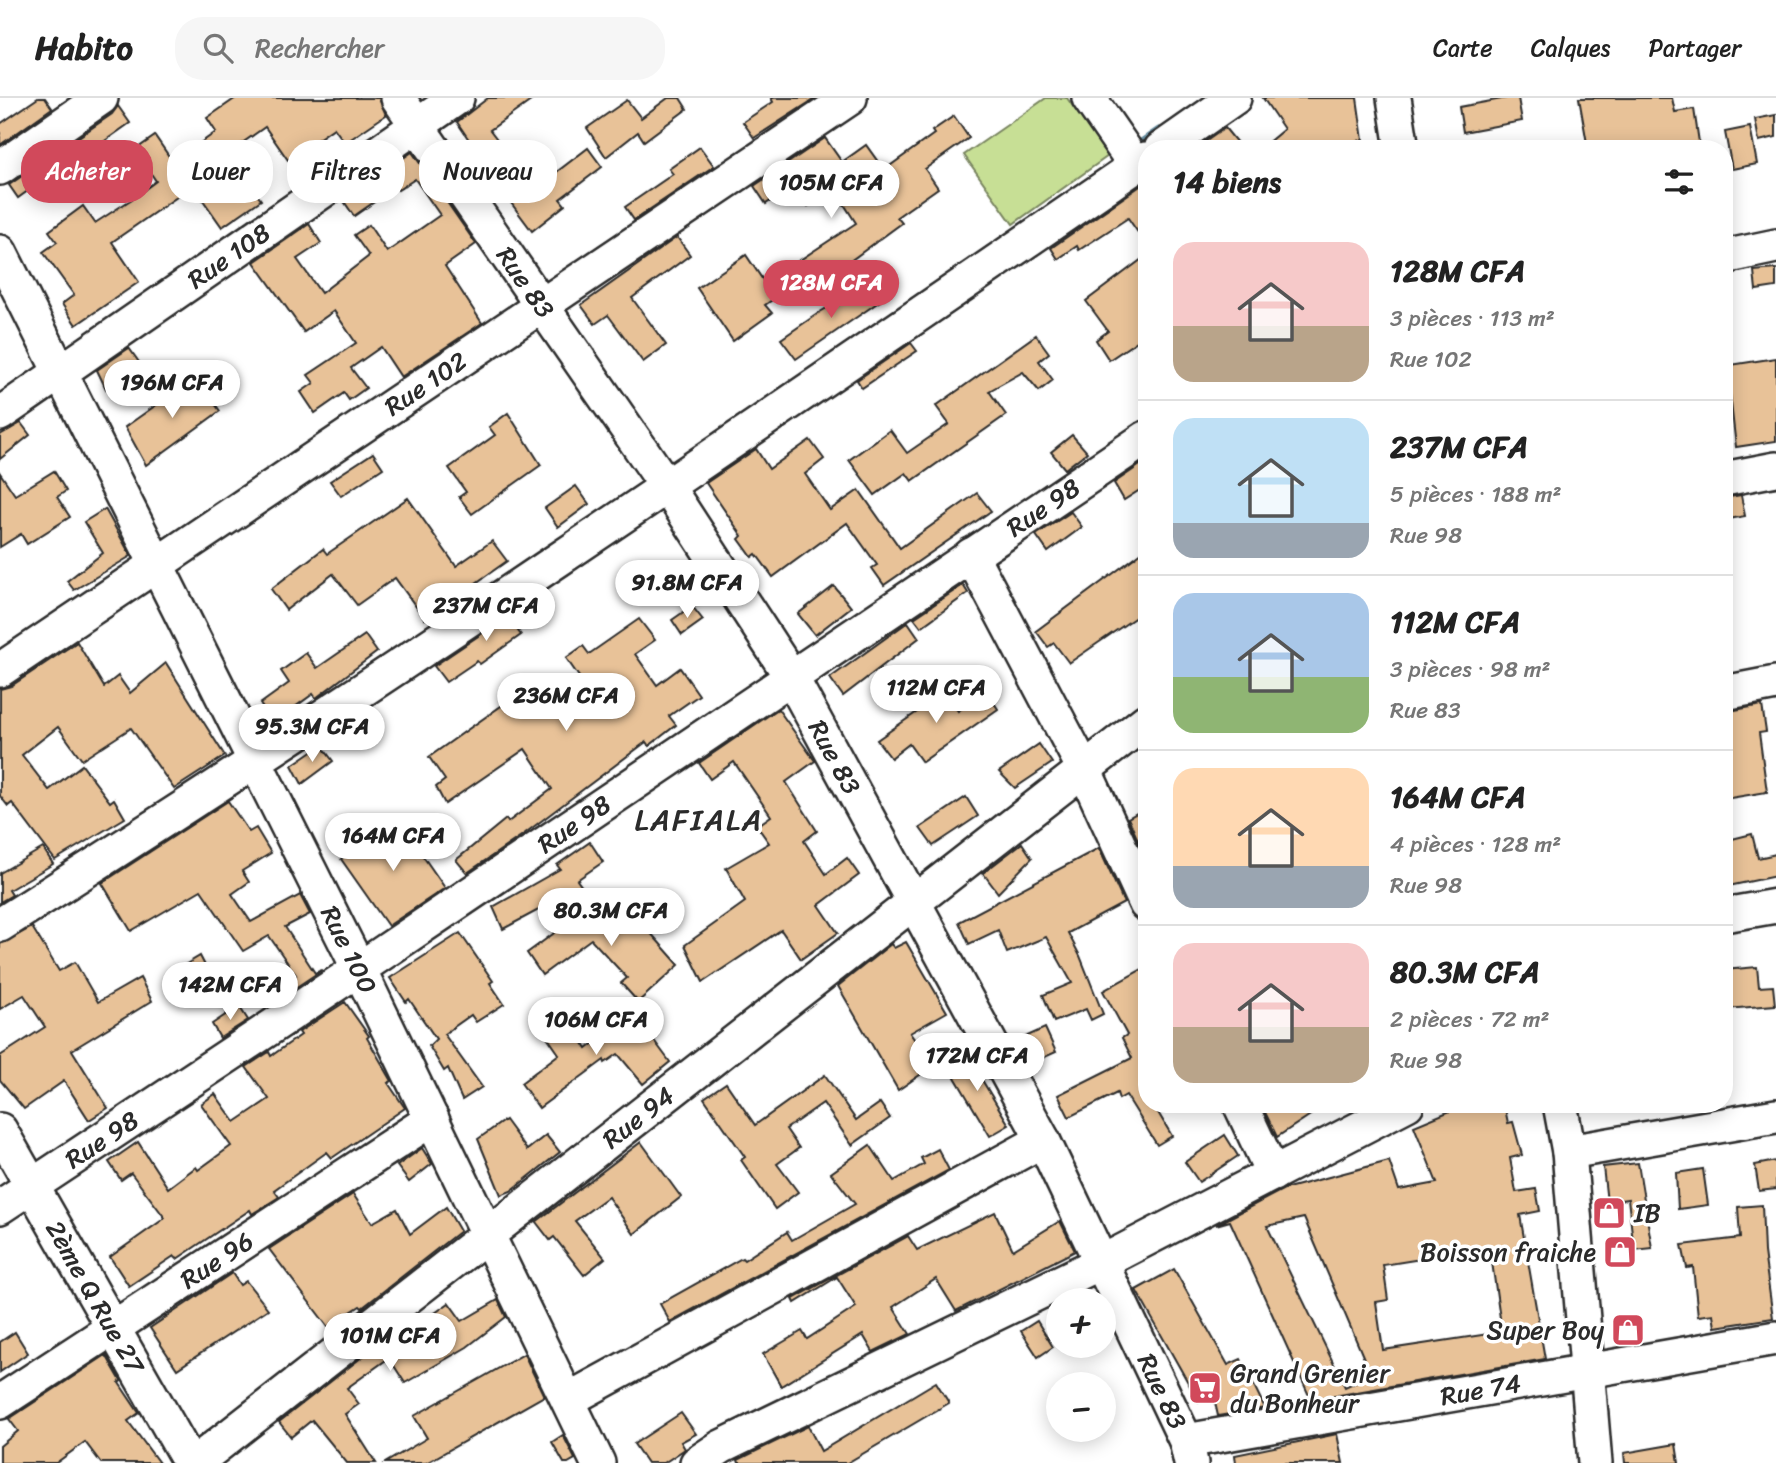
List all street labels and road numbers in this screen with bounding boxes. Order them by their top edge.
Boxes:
street label: Rue 108 [177,210,280,301]
street label: Rue 83 [484,236,567,328]
street label: Rue 102 [374,339,477,428]
street label: Rue 98 [996,465,1090,549]
street label: Rue 83 [795,711,874,803]
street label: Rue 98 [527,782,621,866]
street label: Rue 100 [308,897,391,1002]
street label: Rue 94 [592,1074,685,1161]
street label: Rue 98 [55,1098,149,1181]
street label: 2ème Q Rue 27 [33,1211,159,1384]
street label: Rue 96 [170,1219,263,1301]
street label: Rue 83 [1124,1345,1200,1437]
street label: Rue 74 [1437,1360,1524,1419]

